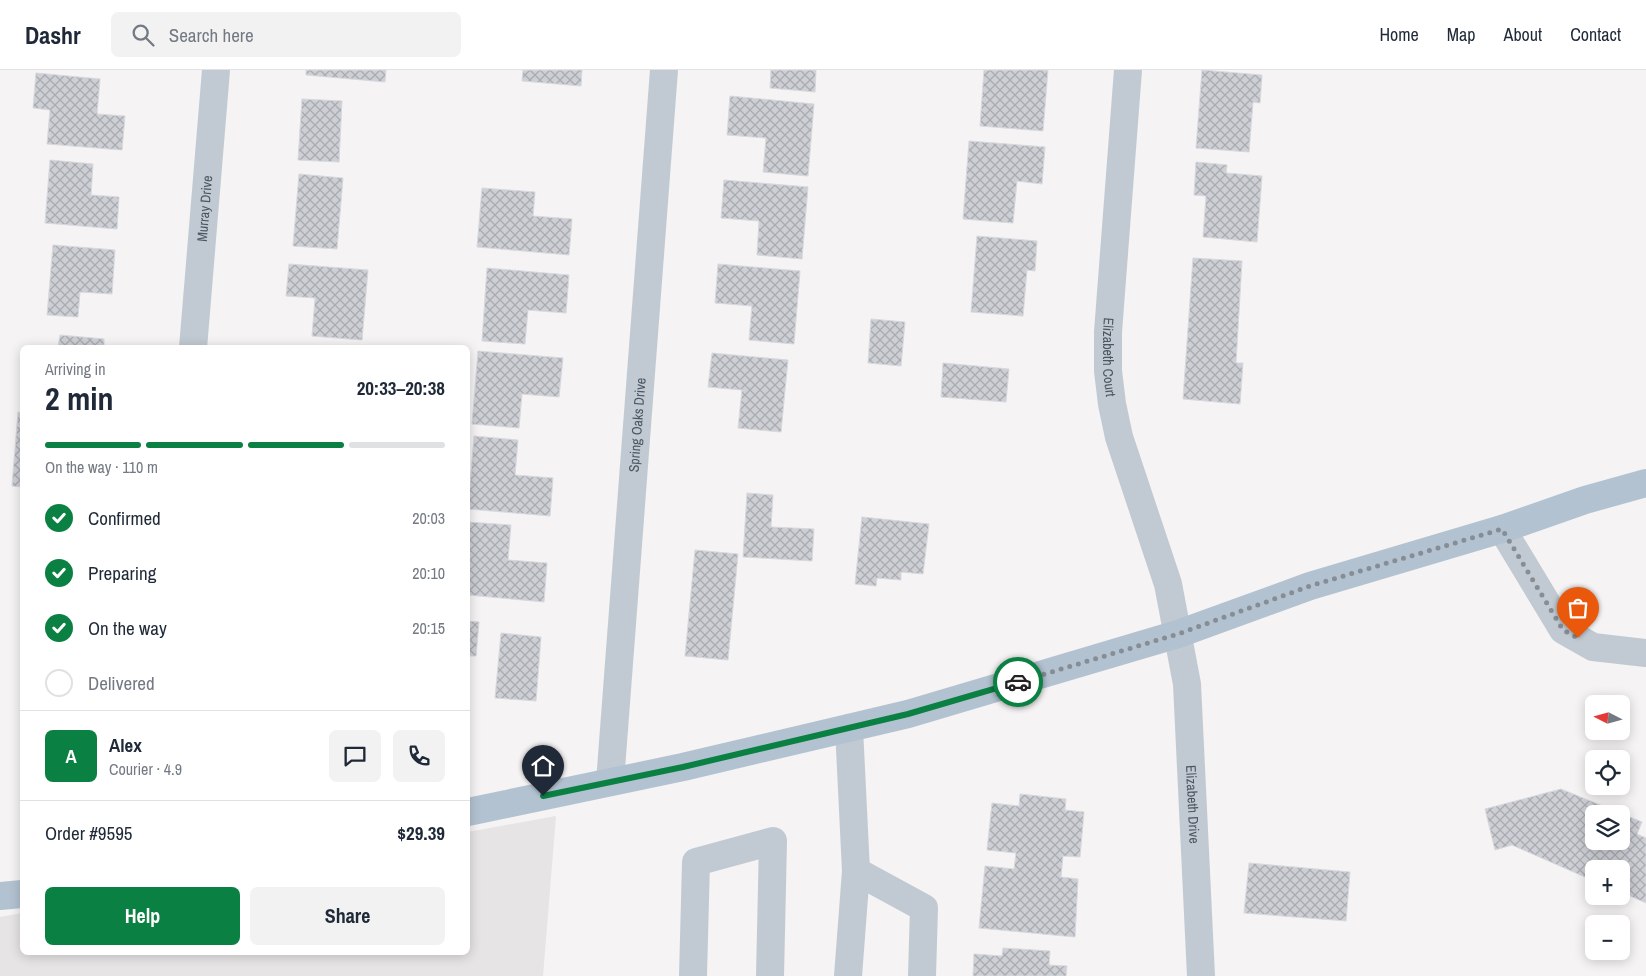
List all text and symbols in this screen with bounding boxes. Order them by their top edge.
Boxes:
search box [111,12,461,57]
text: Dashr [25,19,81,51]
icon: search [129,21,157,49]
text: Search here [169,22,254,48]
text: Home [1379,22,1419,47]
text: Map [1447,22,1476,47]
text: About [1504,22,1542,47]
text: Contact [1570,22,1621,47]
street label: Murray Drive [193,175,216,242]
street label: Elizabeth Court [1099,317,1120,398]
text: Arriving in [45,358,106,380]
text: 20:33–20:38 [357,375,445,401]
text: 2 min [45,377,114,420]
street label: Spring Oaks Drive [625,377,650,473]
text: On the way · 110 m [45,456,158,478]
icon: check [45,504,73,532]
text: Confirmed [88,505,161,531]
text: 20:03 [412,507,445,529]
icon: check [45,559,73,587]
text: Preparing [88,560,156,586]
text: 20:10 [412,562,445,584]
pin [1557,587,1599,638]
icon: bag [1564,594,1592,622]
icon: check [45,614,73,642]
text: On the way [88,615,167,641]
text: 20:15 [412,617,445,639]
courier [993,657,1043,707]
icon: car [1004,668,1032,696]
text: Delivered [88,670,155,696]
north arrow [1585,695,1630,740]
map controls [1585,695,1630,960]
button: chat [329,730,381,782]
button: phone [393,730,445,782]
text: Alex [109,732,142,758]
text: A [65,743,77,769]
pin [522,745,564,796]
button: locate [1585,750,1630,795]
icon: home [529,752,557,780]
text: Courier · 4.9 [109,758,182,780]
street label: Elizabeth Drive [1182,765,1204,844]
button: layers [1585,805,1630,850]
text: Order #9595 [45,820,132,846]
text: $29.39 [397,820,445,846]
button: + [1585,860,1630,905]
button: Help [45,887,240,945]
button: Share [250,887,445,945]
button: − [1585,915,1630,960]

